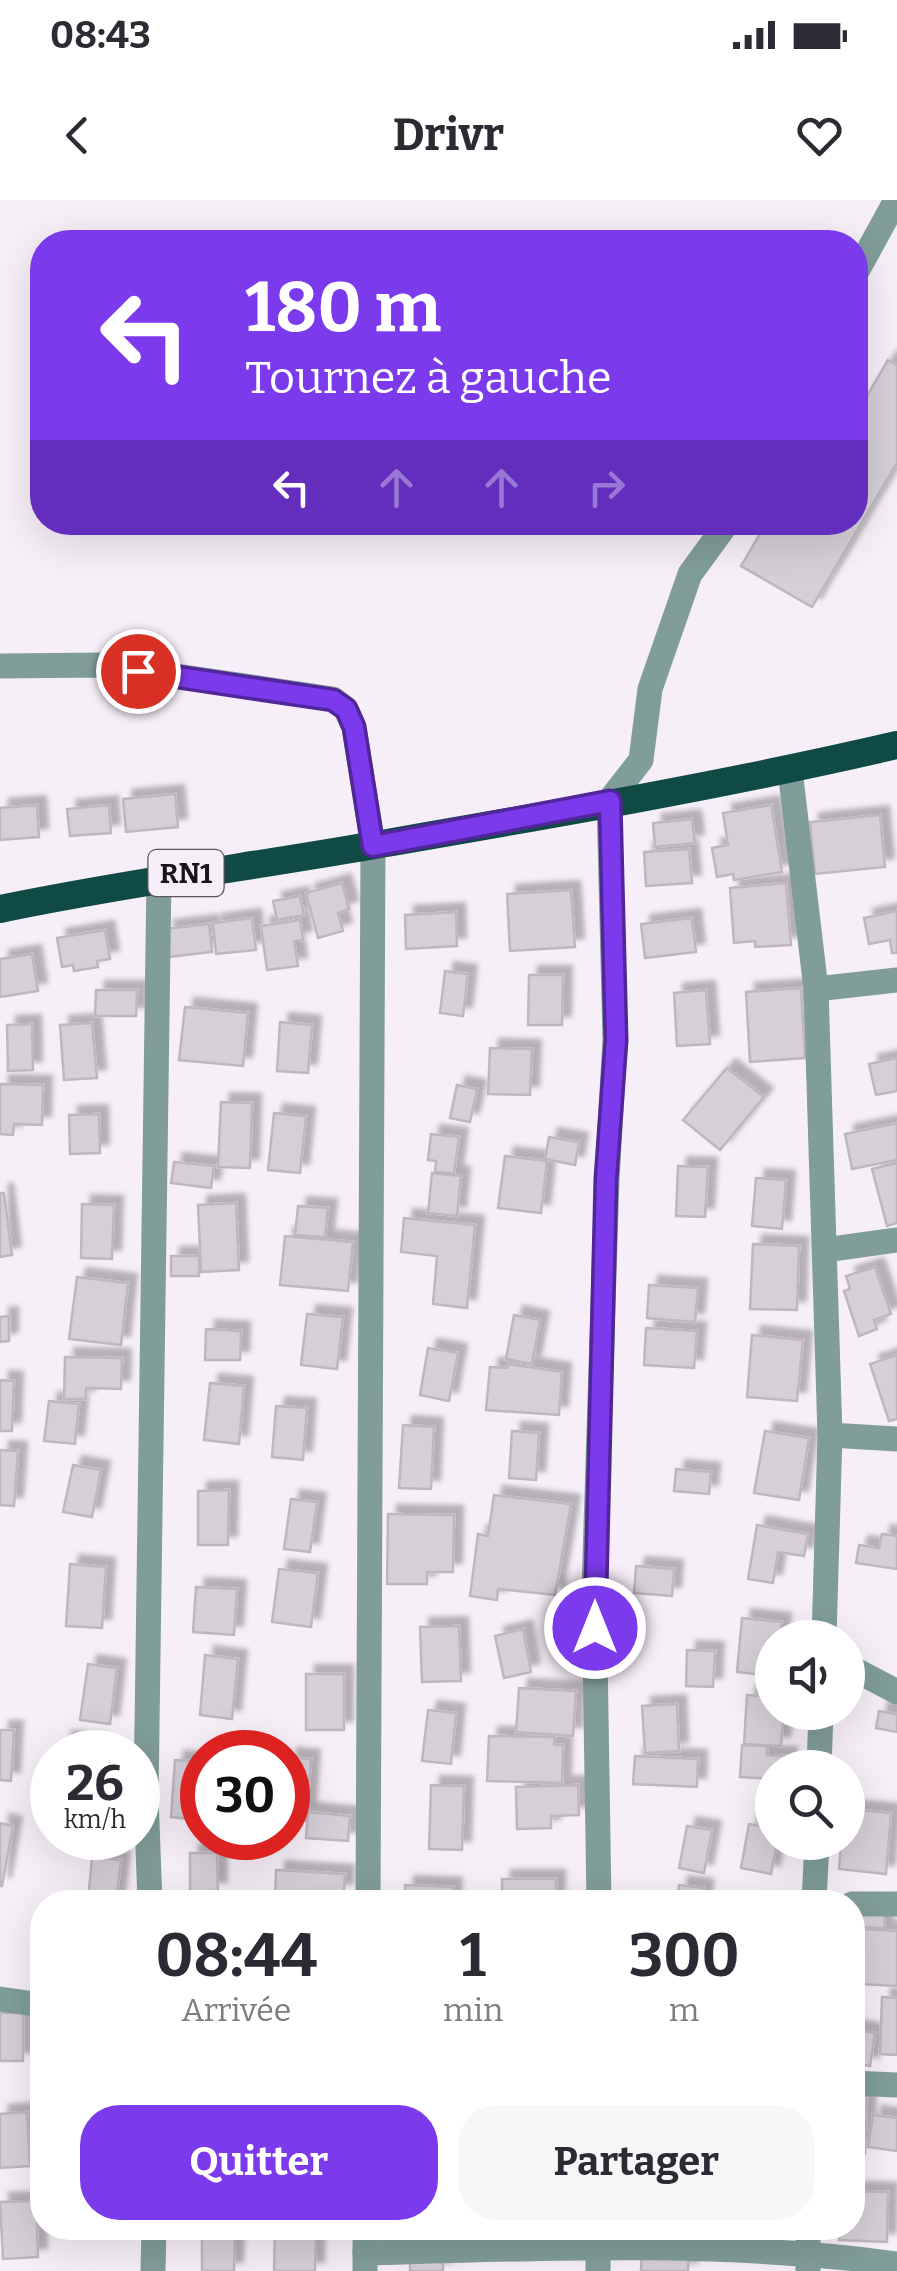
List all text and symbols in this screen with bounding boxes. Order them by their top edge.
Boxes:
text: 08:43 [50,12,151,58]
icon: back [50,108,105,163]
text: Drivr [393,108,504,162]
icon: heart [792,108,847,163]
text: 180 m [245,266,441,350]
icon: left [80,270,210,400]
text: Tournez à gauche [245,351,612,405]
icon: left [264,460,319,515]
icon: ahead [369,460,424,515]
icon: ahead [474,460,529,515]
icon: right [579,460,634,515]
pin [96,629,181,714]
icon: arrive [111,644,166,699]
road number: RN1 [148,850,224,896]
position arrow [543,1576,647,1680]
map controls [755,1620,865,1860]
button: sound [755,1620,865,1730]
speed limit sign: 30 [180,1730,310,1860]
button: search [755,1750,865,1860]
text: 26 [66,1753,124,1813]
text: km/h [64,1805,126,1835]
text: 08:44 [156,1920,317,1992]
text: 1 [460,1920,486,1992]
text: 300 [629,1920,739,1992]
text: Arrivée [182,1991,291,2029]
text: min [443,1991,503,2029]
text: m [669,1991,699,2029]
button: Quitter [80,2105,438,2220]
button: Partager [458,2105,815,2220]

